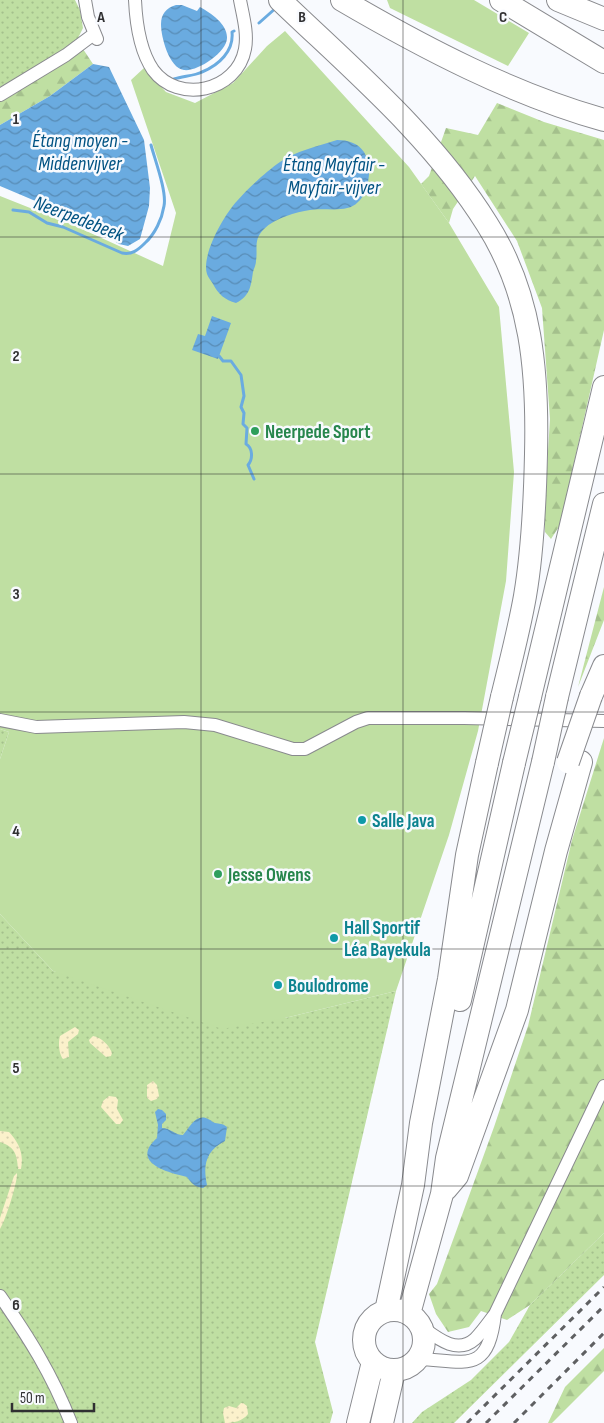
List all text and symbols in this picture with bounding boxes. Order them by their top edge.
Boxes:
text: A [96,8,105,27]
text: B [298,8,306,27]
text: C [499,8,507,27]
text: 1 [13,110,20,129]
water label: Étang moyen - Middenvijver [32,129,128,176]
water label: Étang Mayfair - Mayfair-vijver [283,153,385,200]
water label: Neerpedebeek [30,191,127,247]
text: 2 [12,347,20,366]
place label: Neerpede Sport [265,421,371,444]
marker: Neerpede Sport [249,425,261,437]
text: 3 [12,585,20,604]
place label: Salle Java [372,810,435,833]
marker: Salle Java [356,814,368,826]
text: 4 [12,822,20,841]
place label: Jesse Owens [227,864,311,887]
marker: Jesse Owens [212,868,224,880]
place label: Hall Sportif Léa Bayekula [344,917,431,962]
marker: Hall Sportif Léa Bayekula [328,932,340,944]
place label: Boulodrome [288,975,369,998]
marker: Boulodrome [272,979,284,991]
text: 5 [12,1059,20,1078]
text: 6 [12,1296,20,1315]
scale bar [12,1380,95,1412]
text: 50 m [20,1389,45,1408]

